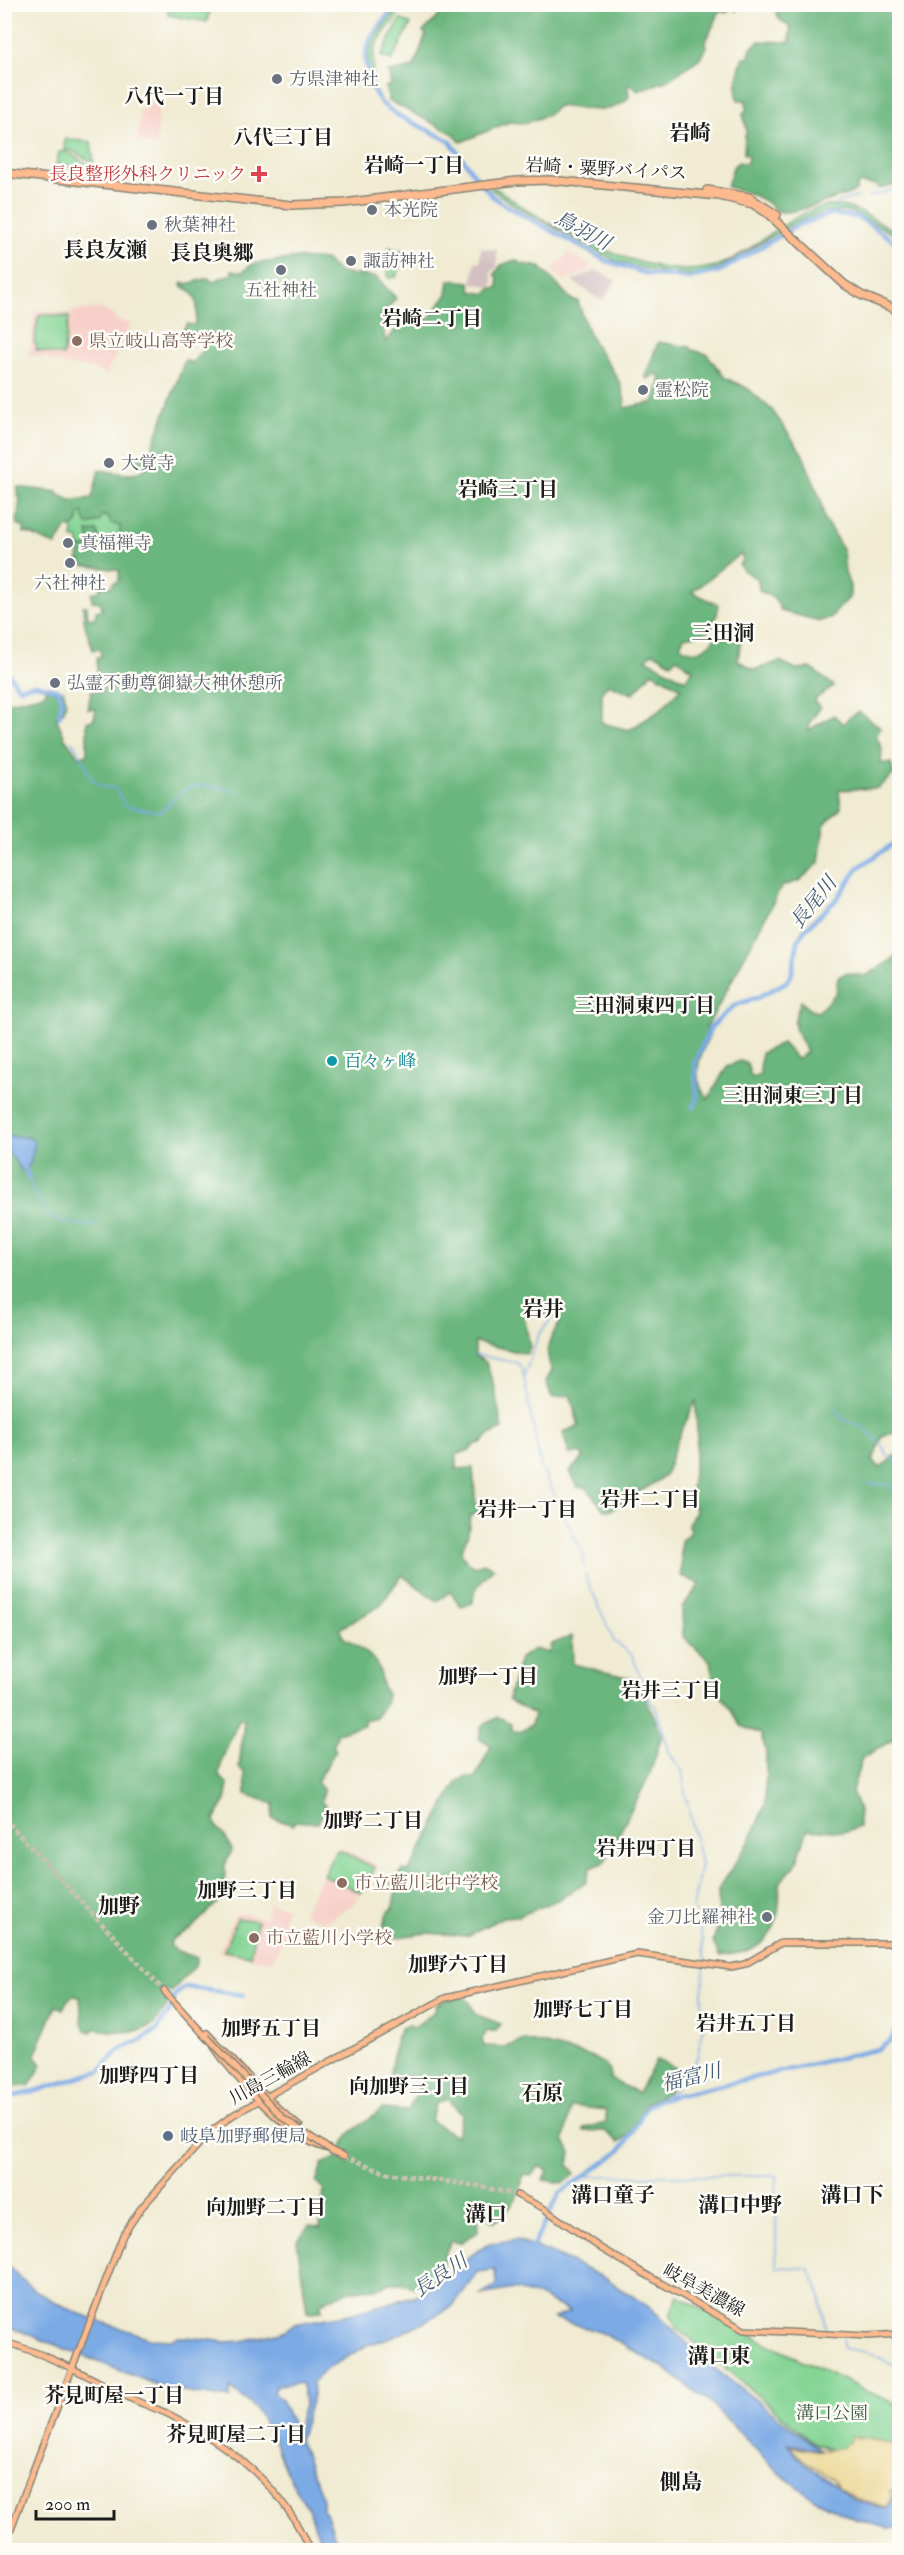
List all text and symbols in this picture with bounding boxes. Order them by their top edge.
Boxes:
place label: 方県津神社 [289,68,379,91]
marker: 方県津神社 [270,72,284,86]
district label: 八代一丁目 [124,84,224,109]
district label: 岩崎 [669,120,711,147]
district label: 八代三丁目 [233,125,333,150]
district label: 岩崎一丁目 [364,153,464,178]
street label: 岩崎・粟野バイパス [525,154,687,185]
place label: 長良整形外科クリニック [49,163,246,186]
marker: 長良整形外科クリニック [250,165,268,183]
place label: 本光院 [384,199,438,222]
marker: 本光院 [365,203,379,217]
water label: 鳥羽川 [550,205,617,257]
place label: 秋葉神社 [164,214,236,237]
marker: 秋葉神社 [145,218,159,232]
district label: 長良友瀬 [63,237,147,264]
district label: 長良奥郷 [170,240,254,267]
place label: 諏訪神社 [363,250,435,273]
marker: 諏訪神社 [344,254,358,268]
marker: 五社神社 [274,263,288,277]
place label: 五社神社 [245,279,317,302]
district label: 岩崎二丁目 [382,306,482,331]
place label: 県立岐山高等学校 [89,330,233,353]
marker: 県立岐山高等学校 [70,334,84,348]
place label: 霊松院 [655,379,709,402]
marker: 霊松院 [636,383,650,397]
place label: 大覚寺 [121,452,175,475]
marker: 大覚寺 [102,456,116,470]
district label: 岩崎三丁目 [458,477,558,502]
place label: 真福禅寺 [80,532,152,555]
marker: 真福禅寺 [61,536,75,550]
marker: 六社神社 [63,556,77,570]
place label: 六社神社 [34,572,106,595]
district label: 三田洞 [692,620,755,647]
place label: 弘霊不動尊御嶽大神休憩所 [67,672,283,695]
marker: 弘霊不動尊御嶽大神休憩所 [48,676,62,690]
water label: 長尾川 [785,870,843,933]
district label: 三田洞東四丁目 [575,993,715,1018]
place label: 百々ヶ峰 [344,1050,416,1073]
marker: 百々ヶ峰 [325,1054,339,1068]
district label: 三田洞東三丁目 [723,1083,863,1108]
district label: 岩井 [522,1296,564,1323]
district label: 岩井二丁目 [600,1487,700,1512]
district label: 岩井一丁目 [477,1497,577,1522]
district label: 加野一丁目 [438,1664,538,1689]
district label: 岩井三丁目 [621,1678,721,1703]
district label: 加野二丁目 [323,1808,423,1833]
district label: 岩井四丁目 [596,1836,696,1861]
place label: 市立藍川北中学校 [354,1872,498,1895]
marker: 市立藍川北中学校 [335,1876,349,1890]
district label: 加野三丁目 [197,1878,297,1903]
district label: 加野 [98,1893,140,1920]
place label: 金刀比羅神社 [647,1906,755,1929]
marker: 金刀比羅神社 [760,1910,774,1924]
place label: 市立藍川小学校 [266,1927,392,1950]
marker: 市立藍川小学校 [247,1931,261,1945]
district label: 加野六丁目 [408,1952,508,1977]
district label: 加野七丁目 [533,1997,633,2022]
district label: 岩井五丁目 [696,2011,796,2036]
district label: 加野五丁目 [221,2016,321,2041]
street label: 川島三輪線 [225,2047,315,2110]
water label: 福富川 [659,2058,725,2097]
district label: 加野四丁目 [99,2063,199,2088]
district label: 向加野三丁目 [349,2074,469,2099]
district label: 石原 [521,2080,563,2107]
place label: 岐阜加野郵便局 [180,2125,306,2148]
marker: 岐阜加野郵便局 [161,2129,175,2143]
district label: 溝口童子 [571,2182,655,2209]
district label: 溝口下 [821,2182,884,2209]
district label: 溝口中野 [698,2192,782,2219]
district label: 向加野二丁目 [206,2195,326,2220]
district label: 溝口 [465,2201,507,2228]
water label: 長良川 [408,2247,474,2303]
street label: 岐阜美濃線 [659,2259,749,2322]
district label: 溝口東 [688,2343,751,2370]
district label: 芥見町屋一丁目 [44,2383,184,2408]
park label: 溝口公園 [796,2402,868,2425]
district label: 芥見町屋二丁目 [166,2422,306,2447]
district label: 側島 [660,2469,702,2496]
scale bar [36,2483,114,2521]
text: 200 m [45,2493,90,2516]

